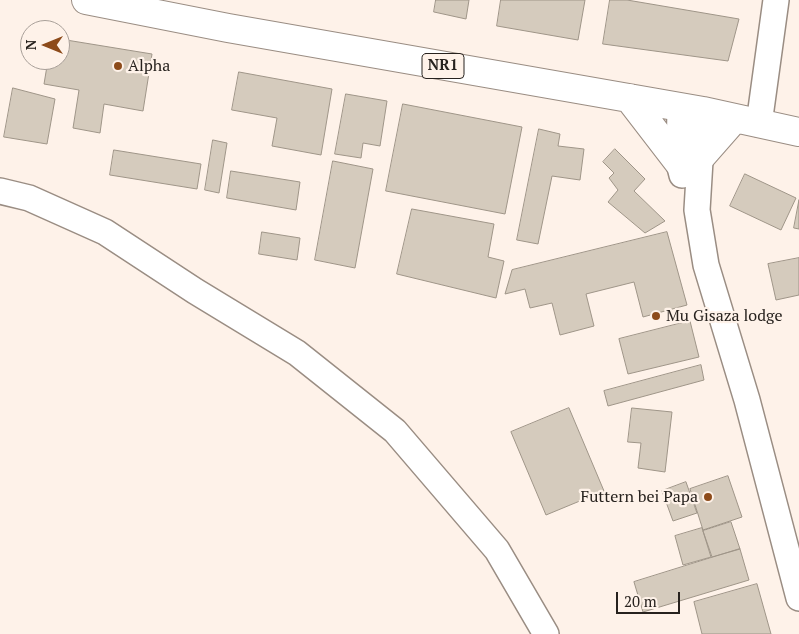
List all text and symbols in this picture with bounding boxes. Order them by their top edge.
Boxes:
north arrow [20,20,70,70]
text: N [21,40,40,50]
road number: NR1 [422,54,464,78]
place label: Alpha [128,56,170,76]
marker: Alpha [112,60,124,72]
place label: Mu Gisaza lodge [666,306,783,326]
marker: Mu Gisaza lodge [650,310,662,322]
place label: Futtern bei Papa [580,487,698,507]
marker: Futtern bei Papa [702,491,714,503]
scale bar [619,582,683,614]
text: 20 m [624,591,657,611]

